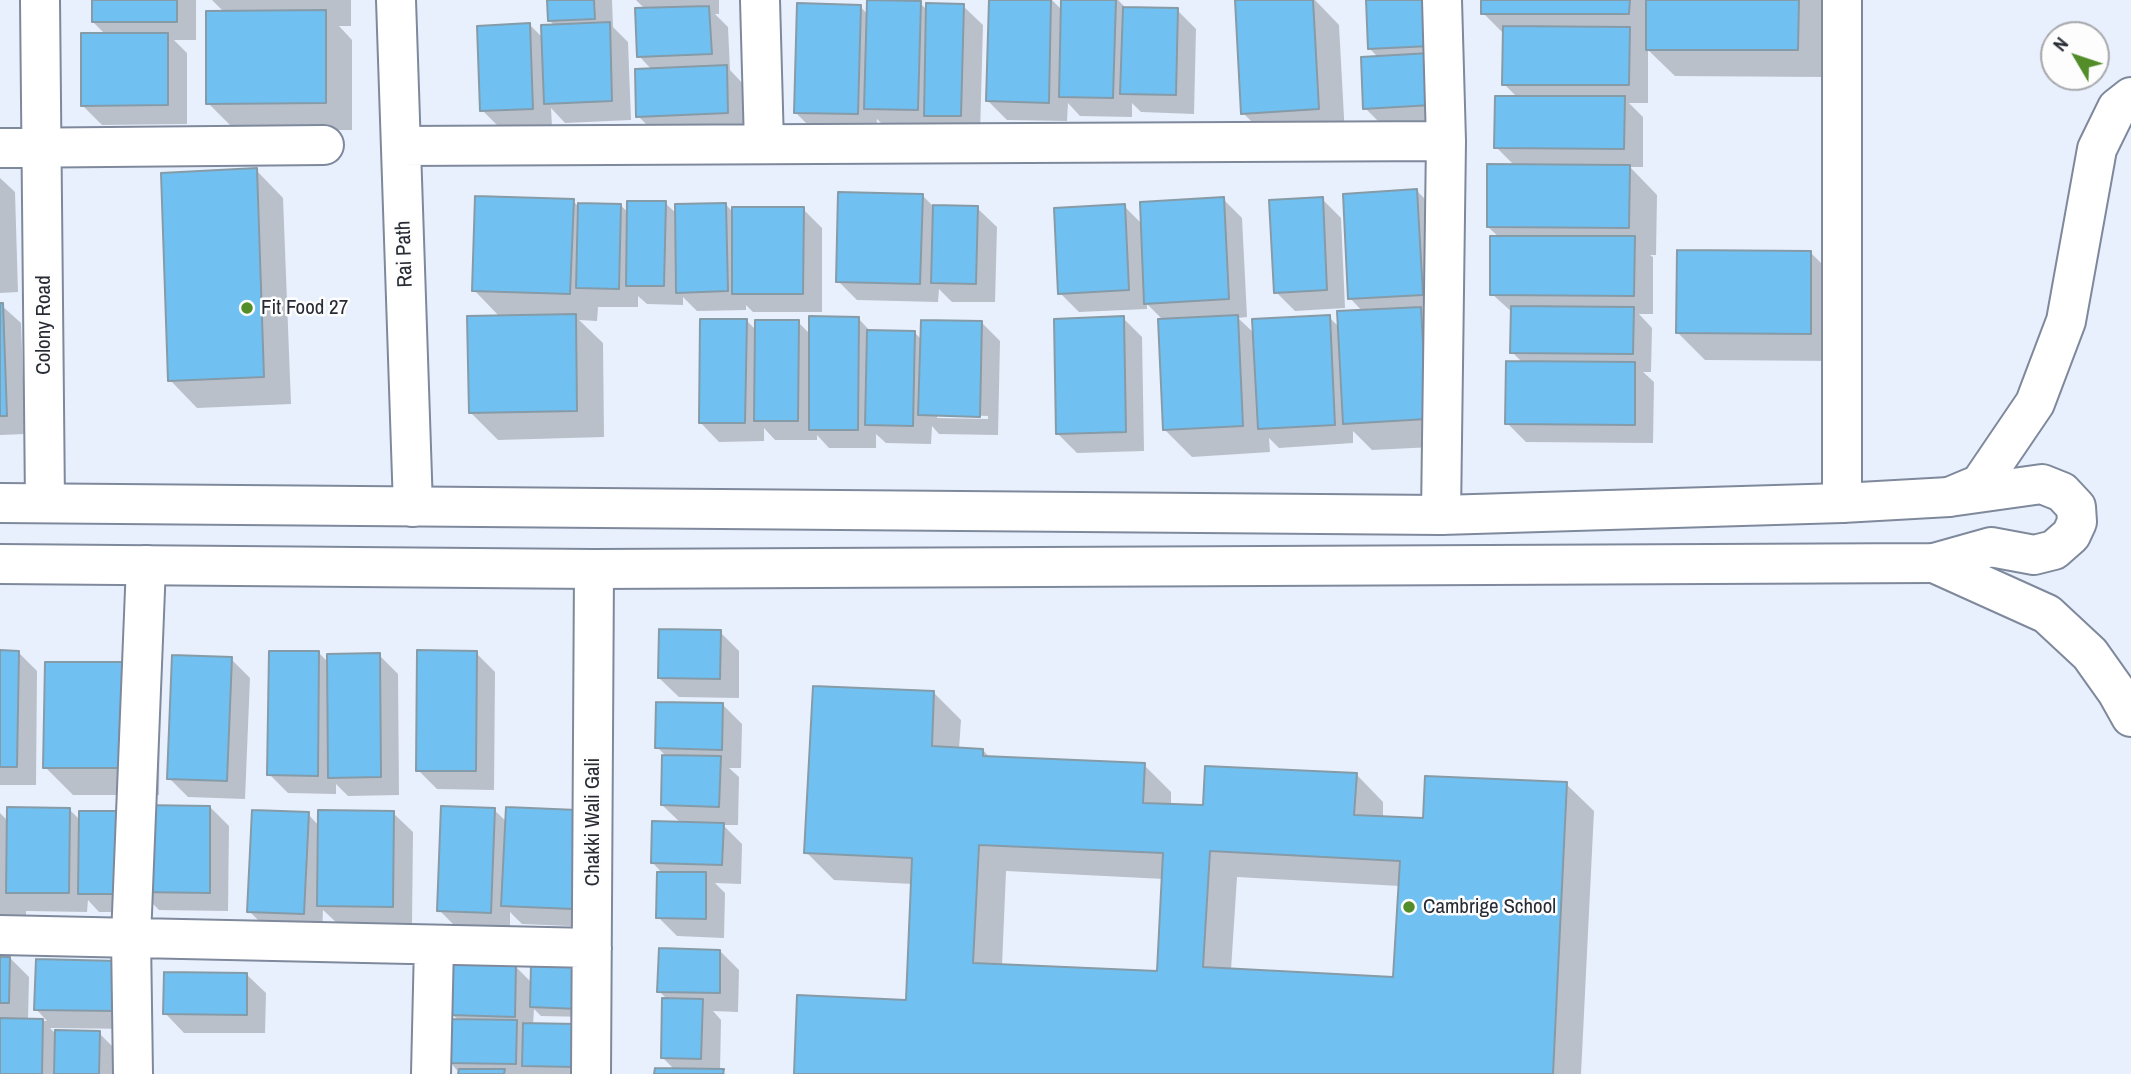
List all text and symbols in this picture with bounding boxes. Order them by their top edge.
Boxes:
north arrow [2040,21,2110,91]
text: N [2047,31,2074,57]
street label: Rai Path [391,220,419,288]
street label: Colony Road [31,275,57,375]
place label: Fit Food 27 [261,295,348,321]
marker: Fit Food 27 [239,300,255,316]
street label: Chakki Wali Gali [580,758,606,886]
place label: Cambrige School [1423,894,1556,920]
marker: Cambrige School [1401,899,1417,915]

